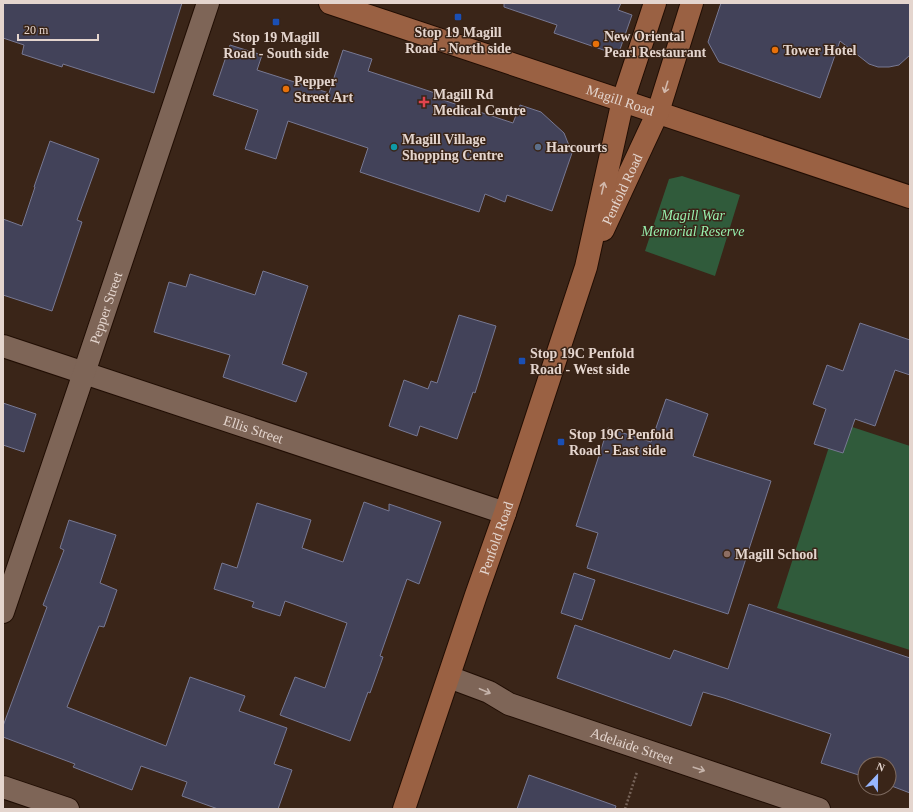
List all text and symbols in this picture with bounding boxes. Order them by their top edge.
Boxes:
marker: Stop 19 Magill Road - North side [453,12,463,22]
scale bar [18,16,98,42]
marker: Stop 19 Magill Road - South side [271,17,281,27]
text: 20 m [24,23,49,37]
place label: Stop 19 Magill Road - North side [405,25,511,56]
place label: New Oriental Pearl Restaurant [604,29,707,60]
place label: Stop 19 Magill Road - South side [223,30,329,61]
marker: New Oriental Pearl Restaurant [591,39,601,49]
place label: Tower Hotel [783,43,857,58]
marker: Tower Hotel [770,45,780,55]
place label: Pepper Street Art [294,74,354,105]
one-way arrow [662,80,669,93]
street label: Magill Road [584,82,656,118]
marker: Pepper Street Art [281,84,291,94]
place label: Magill Rd Medical Centre [433,87,526,118]
marker: Magill Rd Medical Centre [418,96,430,108]
place label: Magill Village Shopping Centre [402,132,503,163]
place label: Harcourts [546,140,608,155]
marker: Magill Village Shopping Centre [389,142,399,152]
marker: Harcourts [533,142,543,152]
street label: Penfold Road [599,151,645,227]
one-way arrow [600,182,608,195]
park label: Magill War Memorial Reserve [640,208,745,239]
street label: Pepper Street [87,270,125,346]
place label: Stop 19C Penfold Road - West side [530,346,634,377]
marker: Stop 19C Penfold Road - West side [517,356,527,366]
street label: Ellis Street [222,412,285,446]
place label: Stop 19C Penfold Road - East side [569,427,673,458]
marker: Stop 19C Penfold Road - East side [556,437,566,447]
street label: Penfold Road [476,500,516,577]
place label: Magill School [735,547,817,562]
marker: Magill School [722,549,732,559]
one-way arrow [479,687,491,695]
street label: Adelaide Street [589,725,676,767]
north arrow [857,756,897,796]
text: N [875,760,887,774]
one-way arrow [692,766,705,773]

